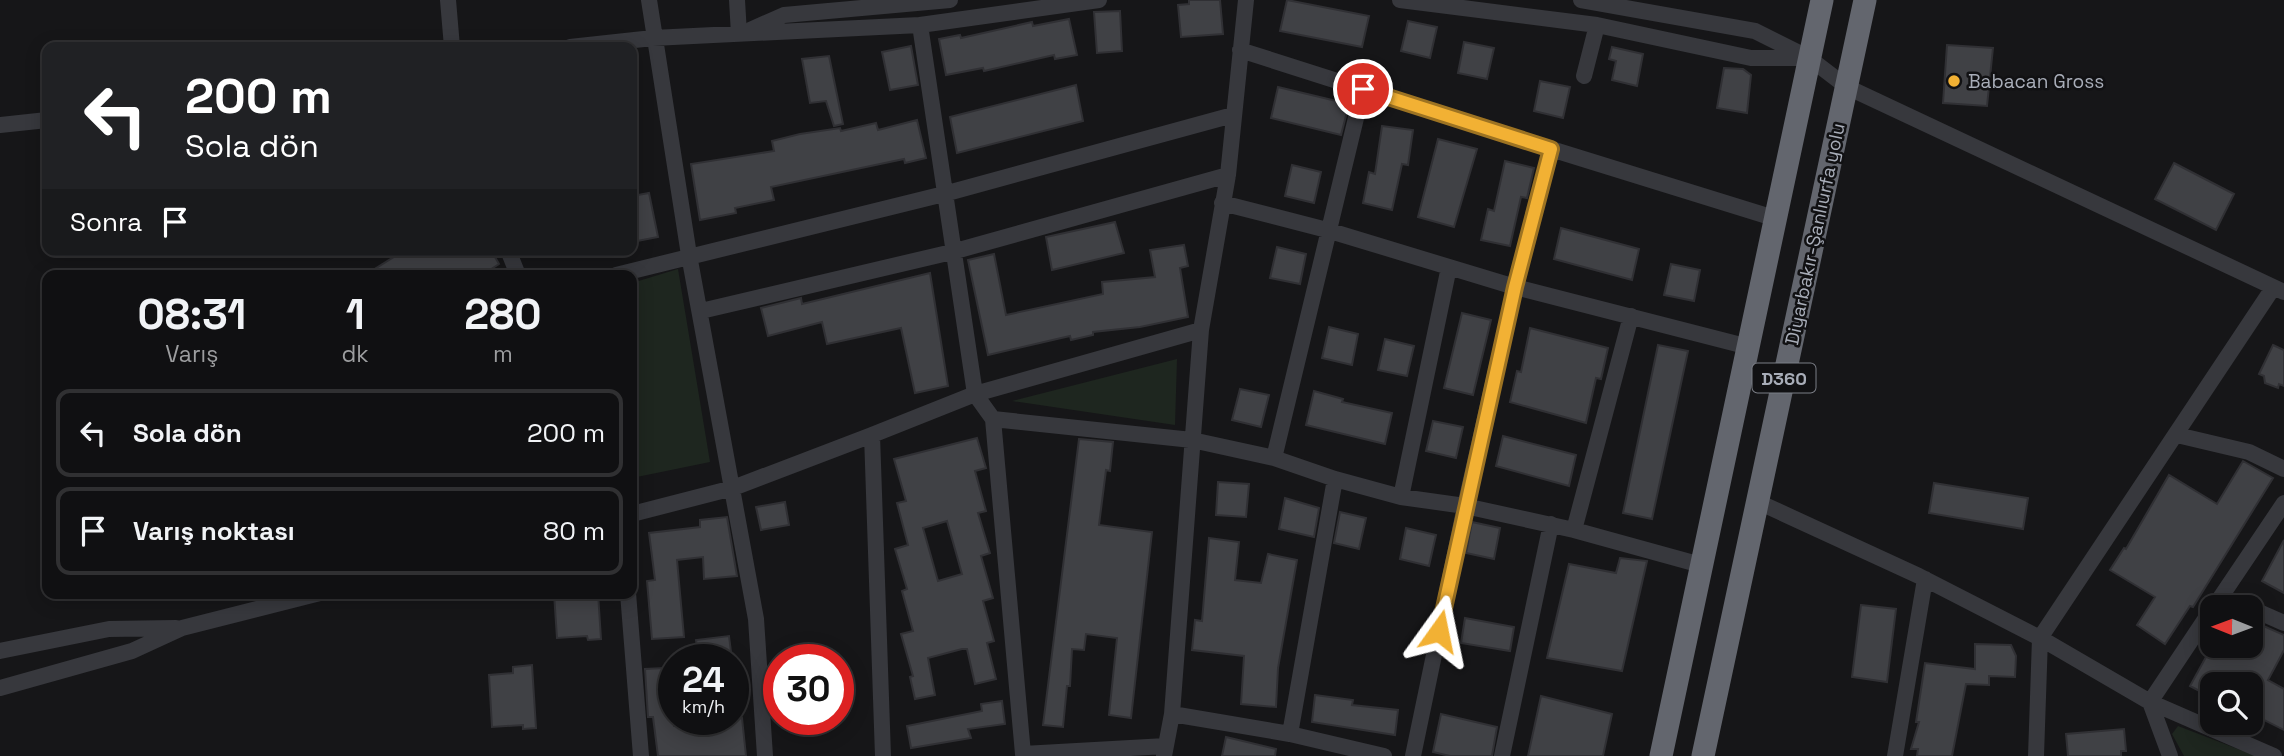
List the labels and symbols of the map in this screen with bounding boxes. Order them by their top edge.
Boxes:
pin [1333,59,1393,119]
place label: Babacan Gross [1968,69,2104,94]
marker: Babacan Gross [1946,73,1962,89]
street label: Diyarbakır-Şanlıurfa yolu [1779,121,1851,347]
road number: D360 [1752,364,1816,392]
position arrow [1402,594,1476,668]
north arrow [2200,595,2263,658]
speed limit sign: 30 [763,644,854,735]

